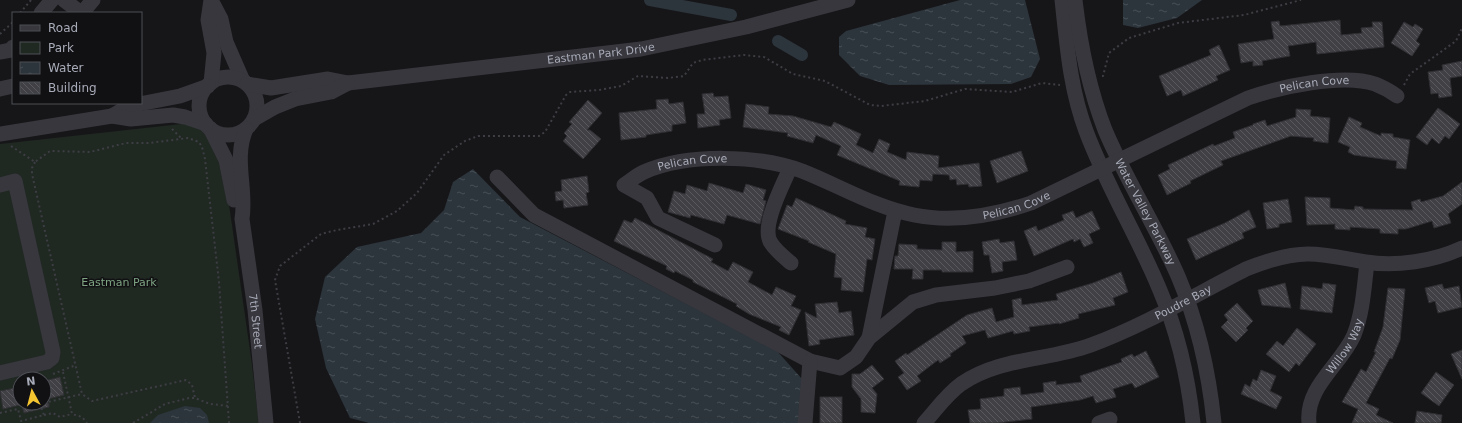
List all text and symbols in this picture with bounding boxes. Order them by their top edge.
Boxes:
legend [12,12,142,104]
text: Road [48,21,78,35]
street label: Eastman Park Drive [546,40,656,67]
text: Park [48,41,74,55]
text: Water [48,61,84,75]
street label: Pelican Cove [1278,74,1349,96]
text: Building [48,81,97,95]
street label: Pelican Cove [656,152,727,174]
street label: Water Valley Parkway [1112,156,1178,268]
street label: Pelican Cove [982,189,1053,222]
park label: Eastman Park [81,276,157,289]
street label: Poudre Bay [1153,282,1214,323]
street label: 7th Street [246,293,265,350]
street label: Willow Way [1324,317,1366,377]
north arrow [12,371,52,411]
text: N [25,375,36,389]

